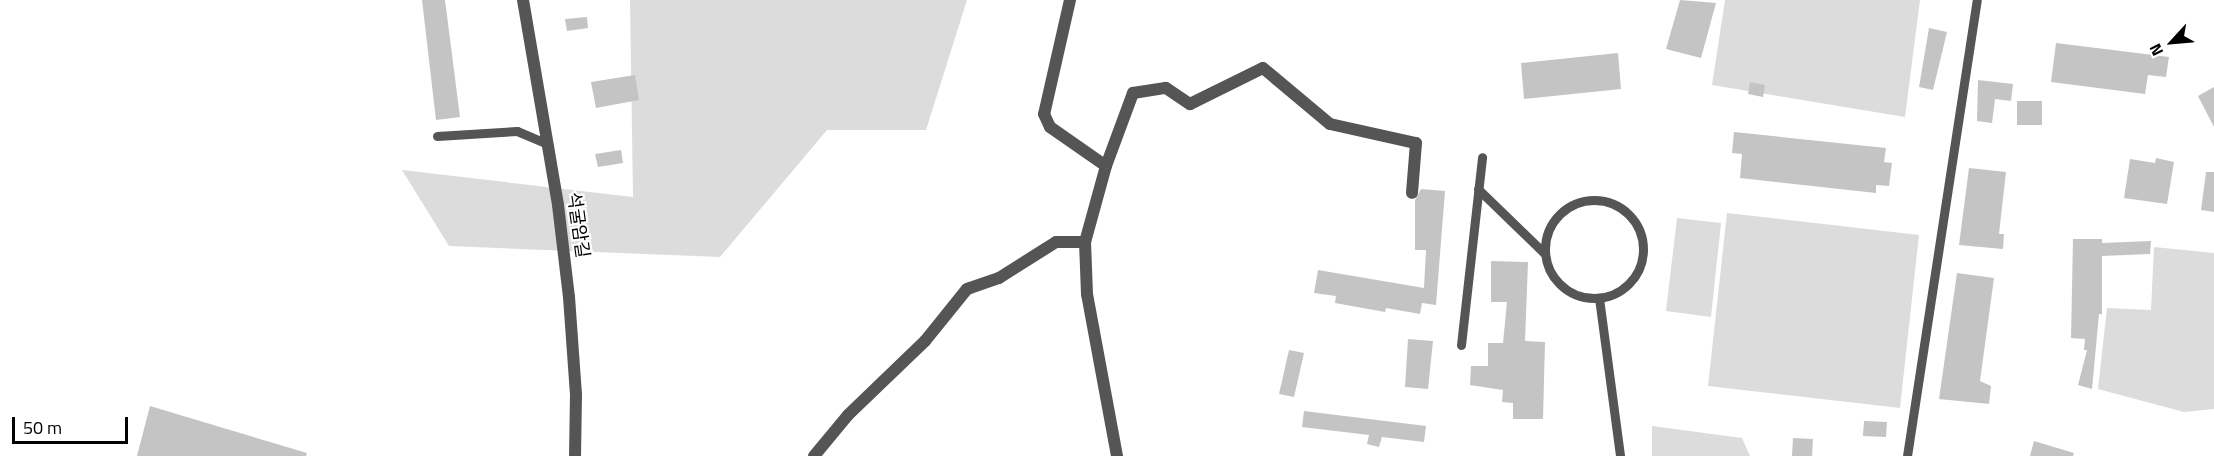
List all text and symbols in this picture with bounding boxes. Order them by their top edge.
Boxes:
north arrow [2142,12,2202,72]
text: N [2143,40,2169,60]
street label: 석굴암길 [563,191,593,259]
scale bar [15,405,130,443]
text: 50 m [23,414,62,441]

